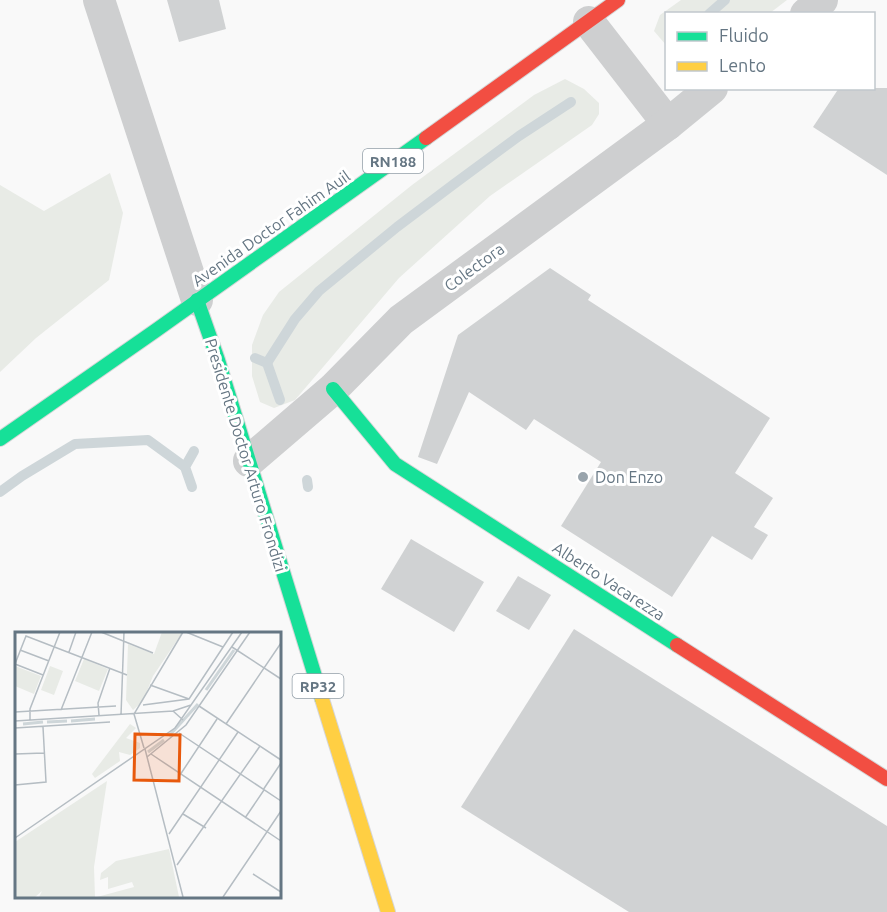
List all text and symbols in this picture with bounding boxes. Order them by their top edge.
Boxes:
legend [665,12,875,90]
text: Fluido [719,25,769,45]
text: Lento [719,55,766,75]
road number: RN188 [363,149,423,173]
street label: Avenida Doctor Fahim Auil [189,167,353,289]
street label: Colectora [441,239,507,295]
street label: Presidente Doctor Arturo Frondizi [202,336,290,574]
place label: Don Enzo [595,468,663,486]
marker: Don Enzo [576,470,590,484]
street label: Alberto Vacarezza [550,538,668,624]
inset map [15,632,280,897]
road number: RP32 [292,674,344,698]

